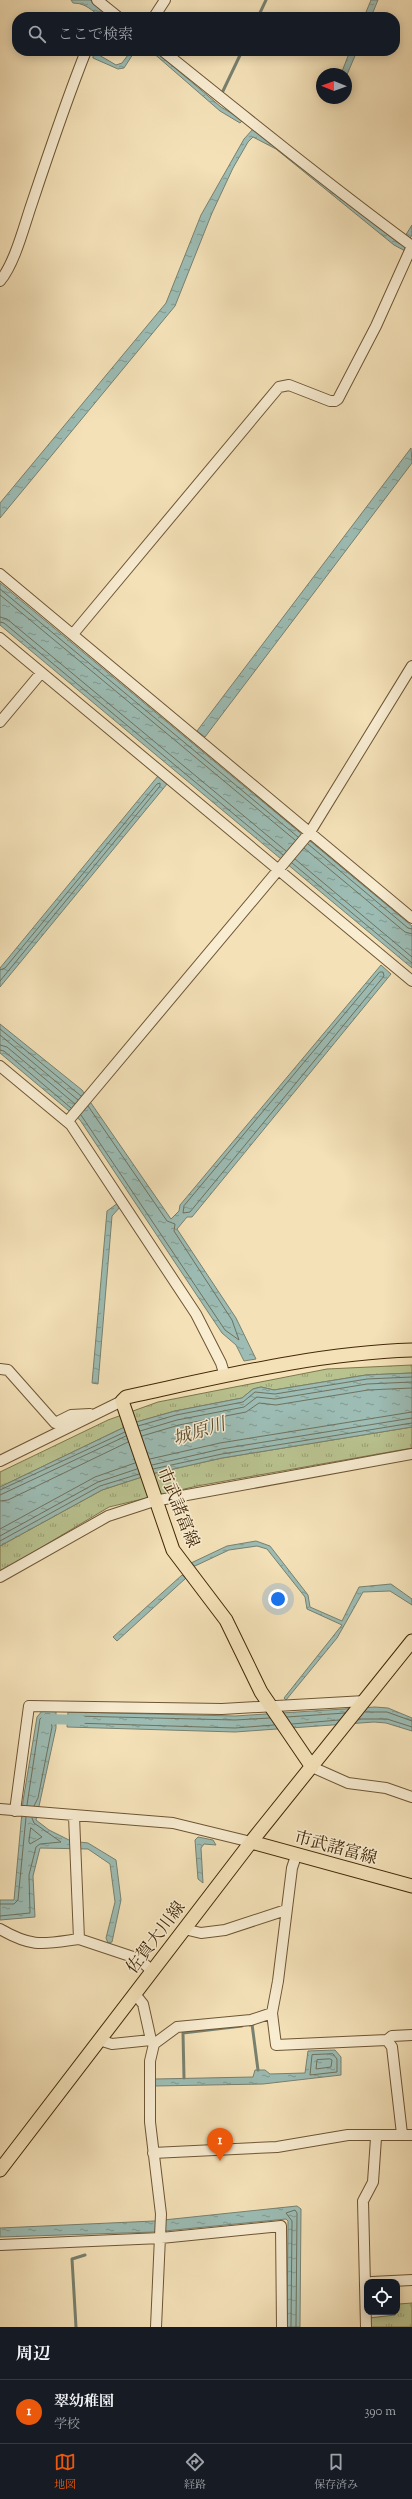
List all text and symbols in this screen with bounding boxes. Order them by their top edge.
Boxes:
search box [12,12,400,56]
icon: search [26,23,48,45]
text: ここで検索 [58,25,133,46]
north arrow [316,68,352,104]
water label: 城原川 [170,1412,231,1453]
street label: 市武諸富線 [150,1464,204,1552]
your location [268,1589,288,1609]
street label: 市武諸富線 [291,1826,380,1872]
street label: 佐賀大川線 [121,1897,192,1979]
pin: 1 [207,2128,233,2161]
map controls [364,2279,400,2315]
button: locate [364,2279,400,2315]
text: 周辺 [16,2343,50,2367]
text: 翠幼稚園 [54,2392,114,2413]
text: 1 [27,2403,31,2421]
text: 390 m [364,2403,396,2421]
text: 学校 [54,2416,80,2434]
tab: 地図 [54,2451,76,2493]
tab: 経路 [184,2451,206,2493]
tab: 保存済み [314,2451,358,2493]

